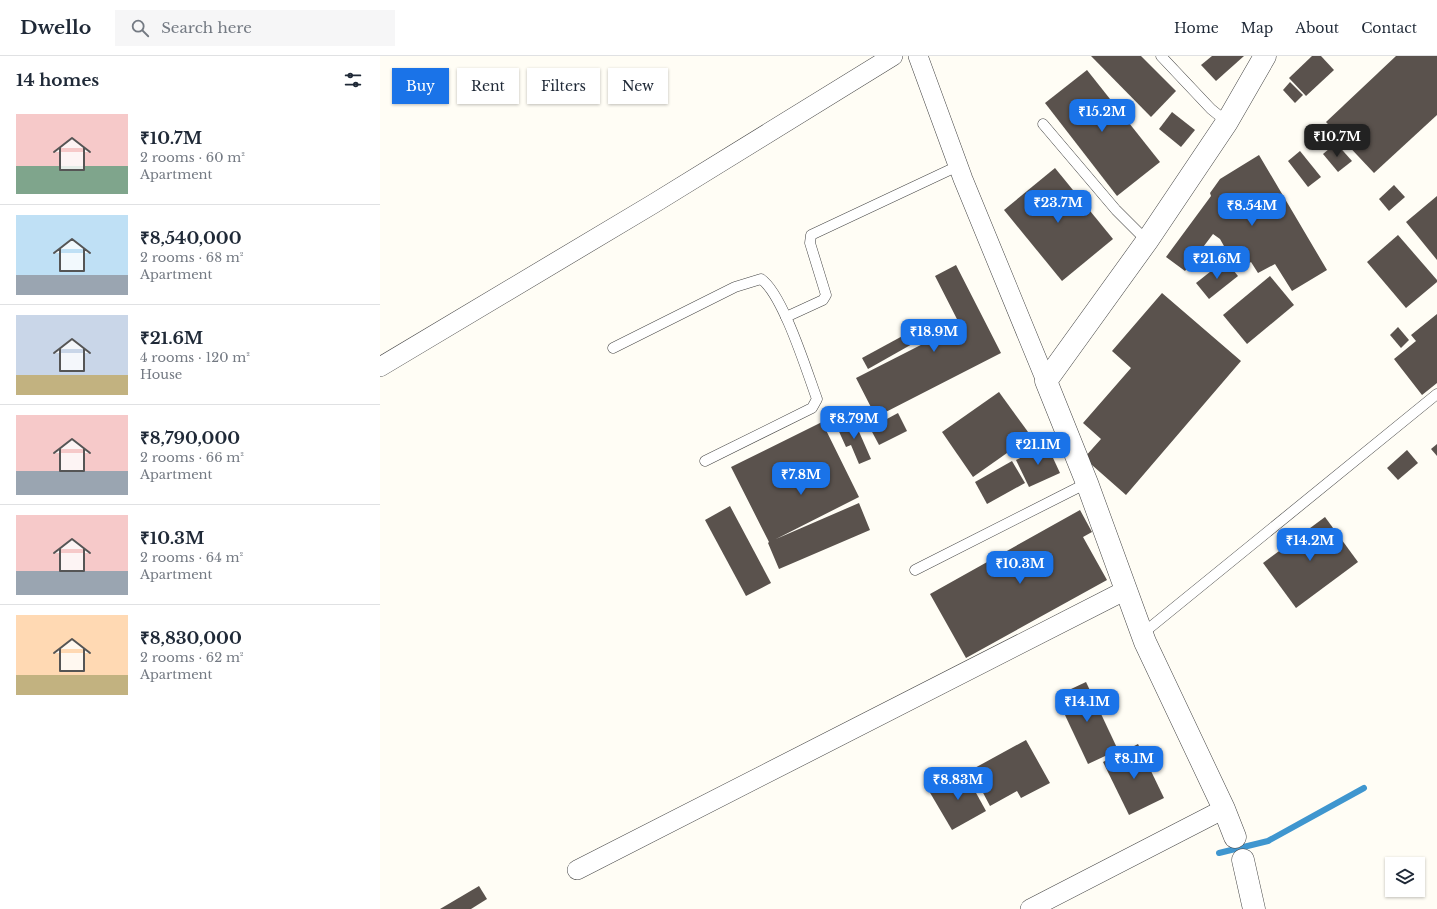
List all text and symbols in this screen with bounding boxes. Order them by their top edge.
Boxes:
search box [115,10,395,46]
text: Dwello [20,16,91,39]
icon: search [129,17,151,39]
text: Search here [161,18,252,37]
text: Home [1174,19,1219,37]
text: Map [1241,19,1273,37]
text: About [1295,19,1339,37]
text: Contact [1361,19,1417,37]
chip: Buy [392,68,449,104]
chip: Rent [457,68,519,104]
chip: Filters [527,68,600,104]
chip: New [608,68,668,104]
icon: filters [342,69,364,91]
text: 14 homes [16,70,99,91]
pin: ₹15.2M [1069,99,1135,133]
text: ₹15.2M [1078,103,1126,120]
pin: ₹10.7M [1304,124,1370,158]
text: ₹10.7M [140,128,202,149]
text: ₹10.7M [1313,128,1361,145]
icon: home [48,130,96,178]
text: 2 rooms · 60 m² [140,149,245,166]
text: Apartment [140,166,212,183]
pin: ₹23.7M [1025,190,1091,224]
pin: ₹8.54M [1219,193,1285,227]
text: ₹23.7M [1033,194,1083,211]
text: ₹8.54M [1227,197,1277,214]
text: ₹8,540,000 [140,228,242,249]
icon: home [48,231,96,279]
pin: ₹21.6M [1184,246,1250,280]
text: 2 rooms · 68 m² [140,249,243,266]
text: ₹21.6M [1193,250,1241,267]
text: Apartment [140,266,212,283]
pin: ₹18.9M [901,319,967,353]
text: ₹18.9M [910,323,958,340]
text: ₹21.6M [140,328,203,349]
icon: home [48,331,96,379]
text: 4 rooms · 120 m² [140,349,250,366]
text: House [140,366,182,383]
pin: ₹8.79M [821,406,887,440]
text: ₹8.79M [829,410,879,427]
text: ₹8,790,000 [140,428,240,449]
icon: home [48,431,96,479]
pin: ₹21.1M [1005,432,1071,466]
text: ₹21.1M [1015,436,1061,453]
text: 2 rooms · 66 m² [140,449,244,466]
pin: ₹7.8M [773,462,829,496]
text: Apartment [140,466,212,483]
text: ₹7.8M [781,466,821,483]
text: ₹10.3M [140,528,204,549]
pin: ₹14.2M [1277,528,1343,562]
icon: home [48,531,96,579]
text: ₹14.2M [1286,532,1334,549]
text: 2 rooms · 64 m² [140,549,243,566]
pin: ₹10.3M [987,551,1053,585]
text: ₹10.3M [995,555,1045,572]
text: Apartment [140,566,212,583]
text: ₹8,830,000 [140,628,242,649]
icon: home [48,631,96,679]
text: 2 rooms · 62 m² [140,649,244,666]
text: Apartment [140,666,212,683]
pin: ₹14.1M [1054,689,1120,723]
text: ₹14.1M [1064,693,1110,710]
pin: ₹8.1M [1106,746,1162,780]
text: ₹8.1M [1114,750,1154,767]
pin: ₹8.83M [925,767,991,801]
text: ₹8.83M [933,771,983,788]
map controls [1385,857,1425,897]
button: layers [1385,857,1425,897]

